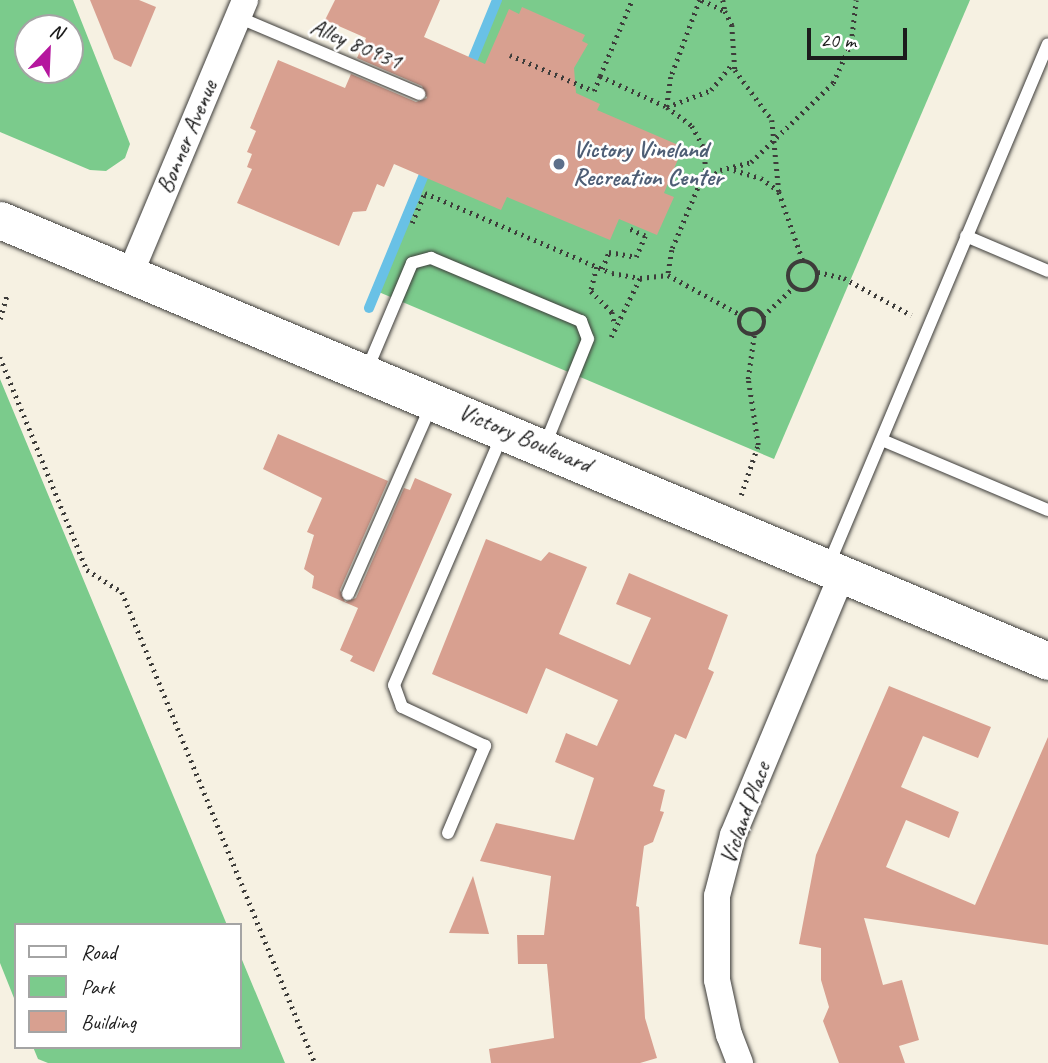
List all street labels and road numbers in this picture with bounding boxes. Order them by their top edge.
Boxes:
street label: Alley 80931 [306,12,406,76]
street label: Bonner Avenue [150,76,224,198]
street label: Victory Boulevard [454,397,596,479]
street label: Vicland Place [713,758,777,868]

